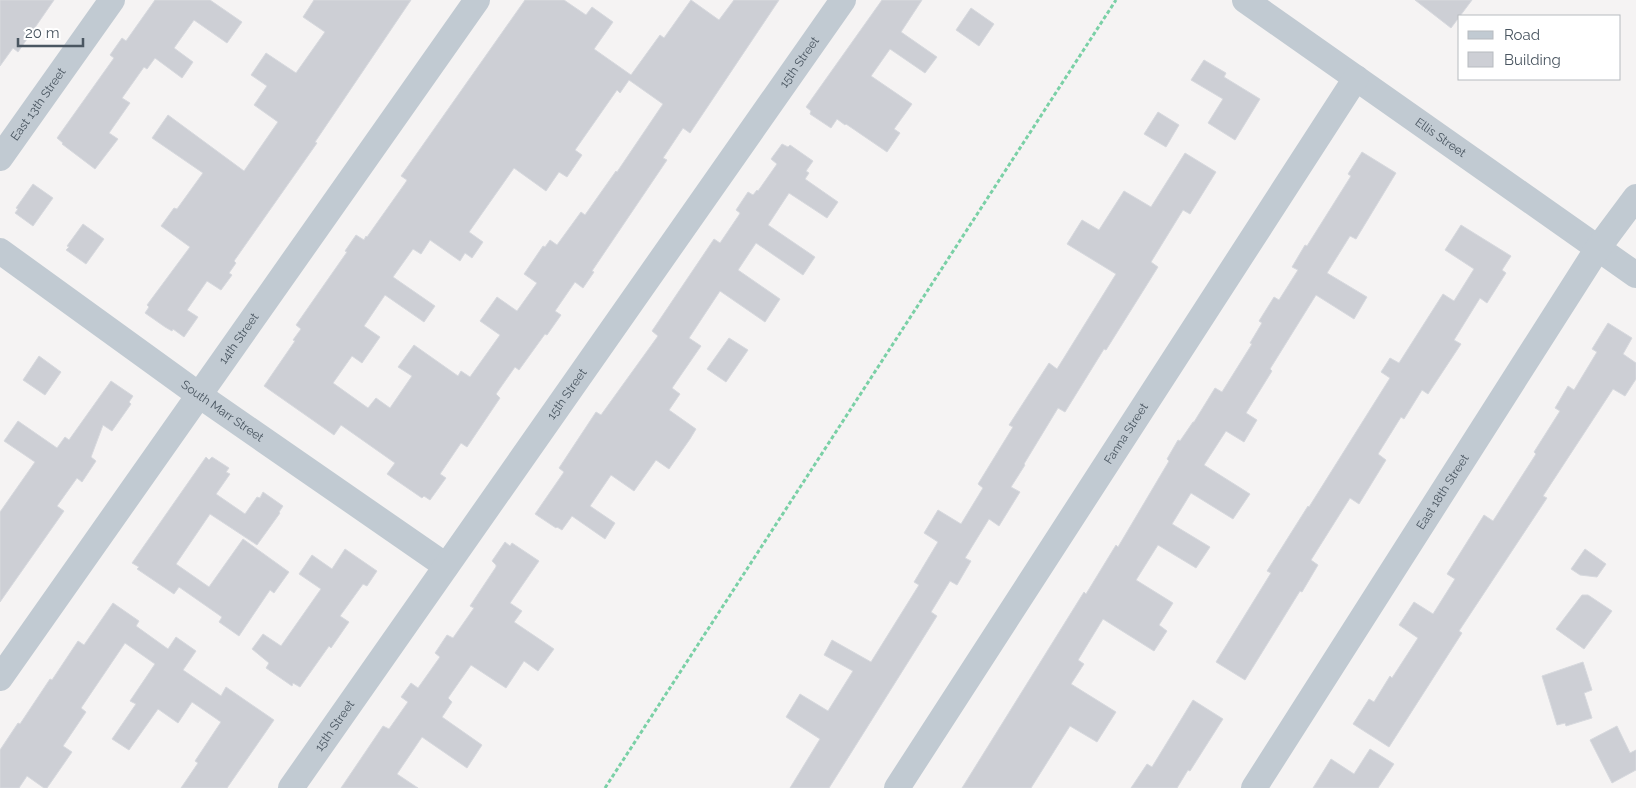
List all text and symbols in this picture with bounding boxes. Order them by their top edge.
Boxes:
scale bar [18,15,82,47]
legend [1458,15,1621,80]
text: 20 m [25,24,60,42]
text: Road [1504,26,1540,44]
street label: 15th Street [777,34,822,91]
text: Building [1504,51,1561,69]
street label: East 13th Street [8,65,69,143]
street label: Ellis Street [1412,115,1469,160]
street label: 14th Street [216,310,262,367]
street label: 15th Street [544,366,590,422]
street label: South Marr Street [178,377,266,445]
street label: Fanna Street [1101,401,1151,467]
street label: East 18th Street [1413,452,1472,532]
street label: 15th Street [312,698,357,754]

